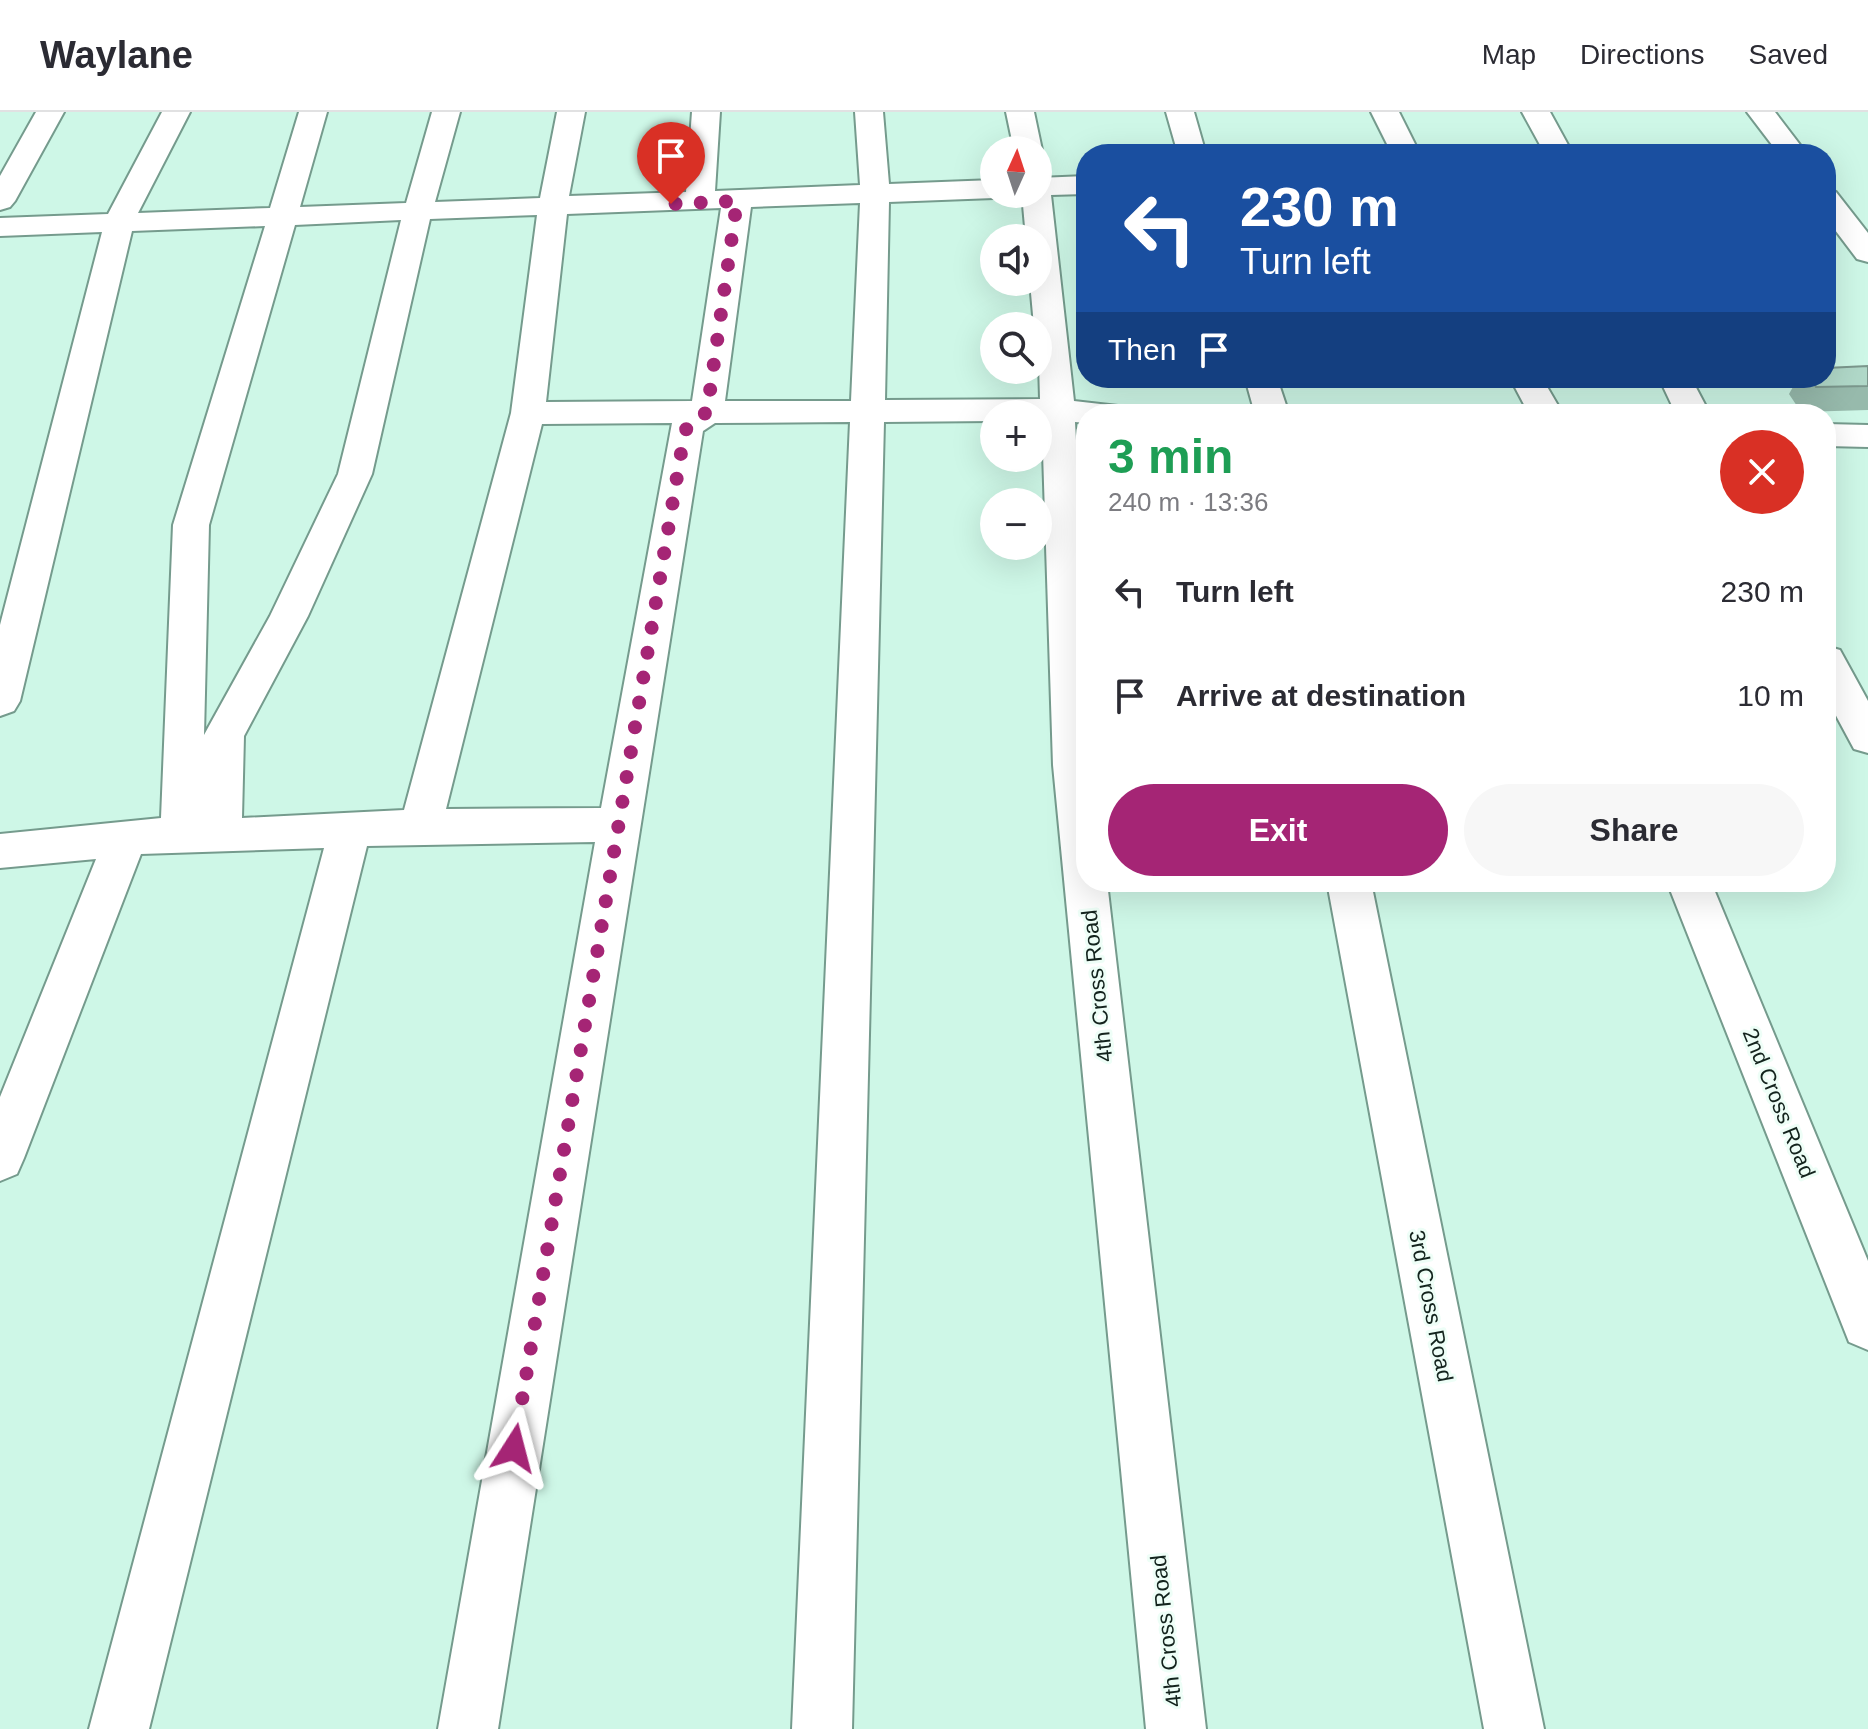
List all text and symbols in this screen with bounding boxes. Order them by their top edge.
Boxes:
text: Waylane [40,34,193,76]
text: Map [1482,39,1536,70]
text: Directions [1580,39,1705,70]
text: Saved [1749,39,1828,70]
pin [637,122,705,204]
icon: arrive [649,134,693,178]
north arrow [980,136,1052,208]
map controls [980,136,1052,560]
text: 230 m [1240,175,1399,238]
icon: left [1108,176,1212,280]
button: sound [980,224,1052,296]
text: Turn left [1240,241,1371,282]
button: search [980,312,1052,384]
icon: arrive [1192,328,1236,372]
text: Then [1108,333,1176,366]
button: + [980,400,1052,472]
text: 3 min [1108,430,1233,483]
button: close [1720,430,1804,514]
text: 240 m · 13:36 [1108,487,1268,517]
button: − [980,488,1052,560]
icon: left [1108,570,1152,614]
text: Turn left [1176,575,1294,608]
text: 230 m [1721,575,1804,608]
icon: arrive [1108,674,1152,718]
text: Arrive at destination [1176,679,1466,712]
text: 10 m [1737,679,1804,712]
button: Exit [1108,784,1448,876]
button: Share [1464,784,1804,876]
street label: 4th Cross Road [1077,909,1117,1063]
street label: 2nd Cross Road [1738,1025,1820,1181]
street label: 3rd Cross Road [1404,1228,1458,1384]
position arrow [472,1406,556,1490]
street label: 4th Cross Road [1146,1554,1186,1708]

